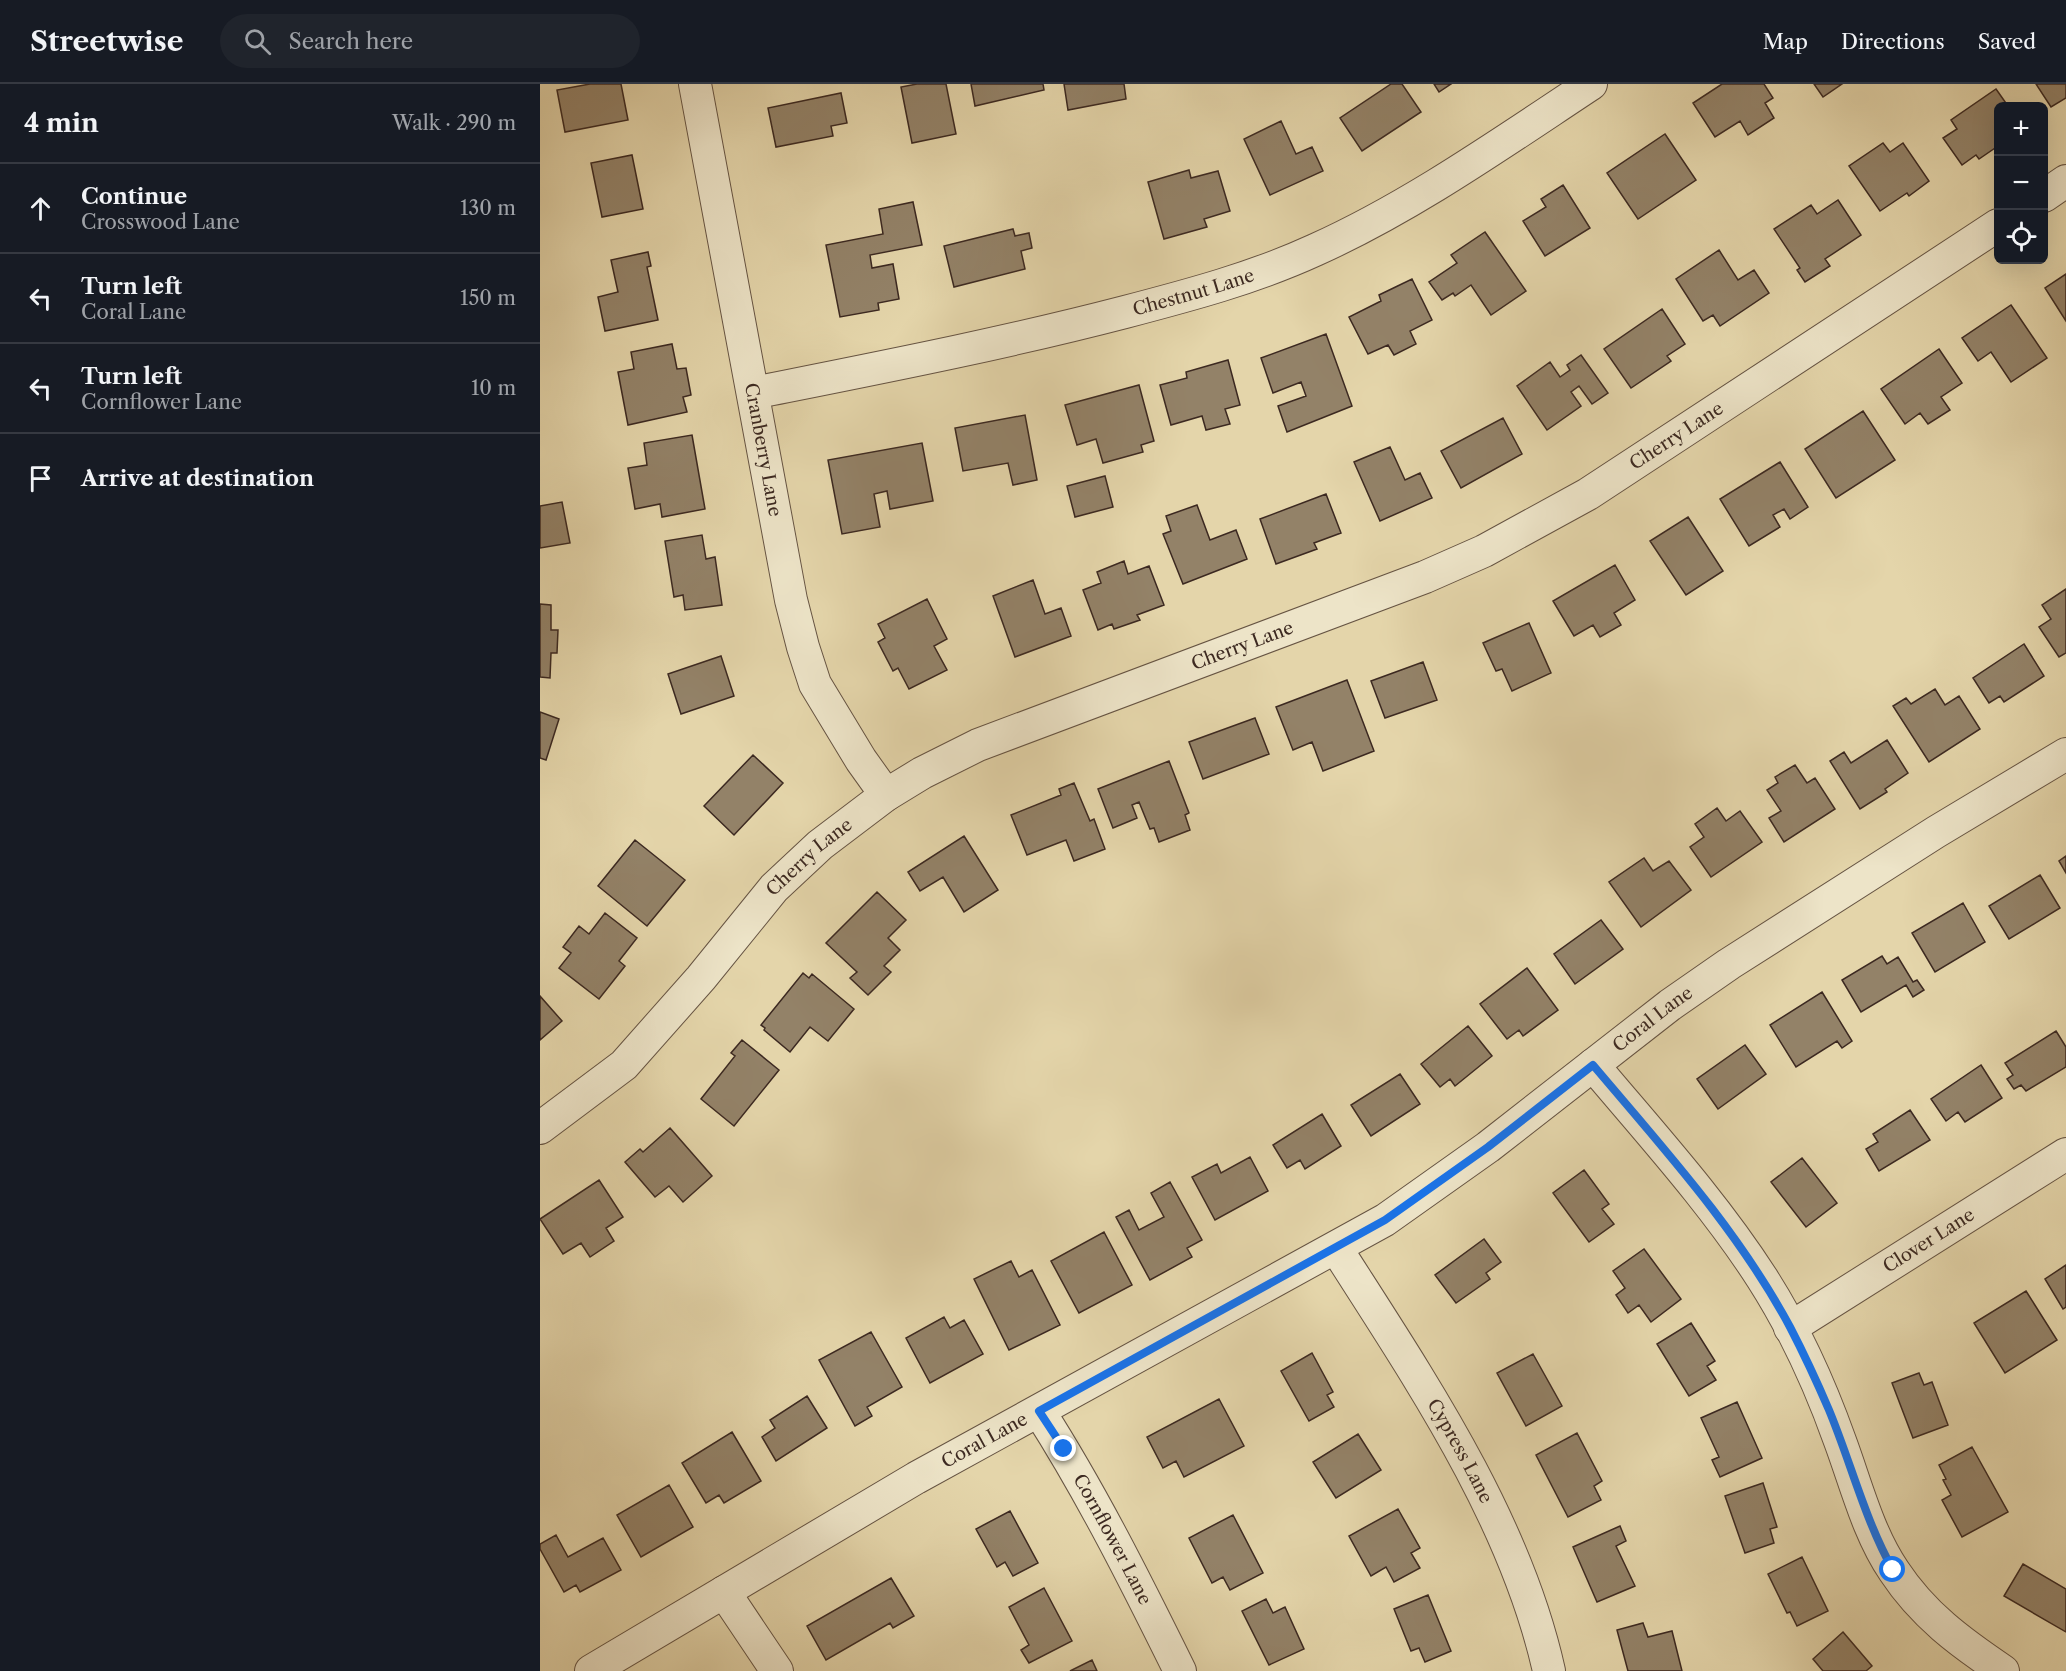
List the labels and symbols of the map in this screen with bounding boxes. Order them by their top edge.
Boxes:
street label: Chestnut Lane [1130,264,1257,320]
street label: Cranberry Lane [740,381,786,518]
street label: Cherry Lane [1626,397,1727,475]
street label: Cherry Lane [1188,616,1296,675]
street label: Cherry Lane [762,813,857,901]
street label: Coral Lane [1608,982,1697,1057]
street label: Clover Lane [1879,1204,1979,1278]
street label: Cypress Lane [1423,1395,1497,1507]
street label: Coral Lane [938,1408,1031,1473]
route end [1050,1435,1076,1461]
street label: Cornflower Lane [1069,1470,1156,1608]
route start [1879,1556,1905,1582]

